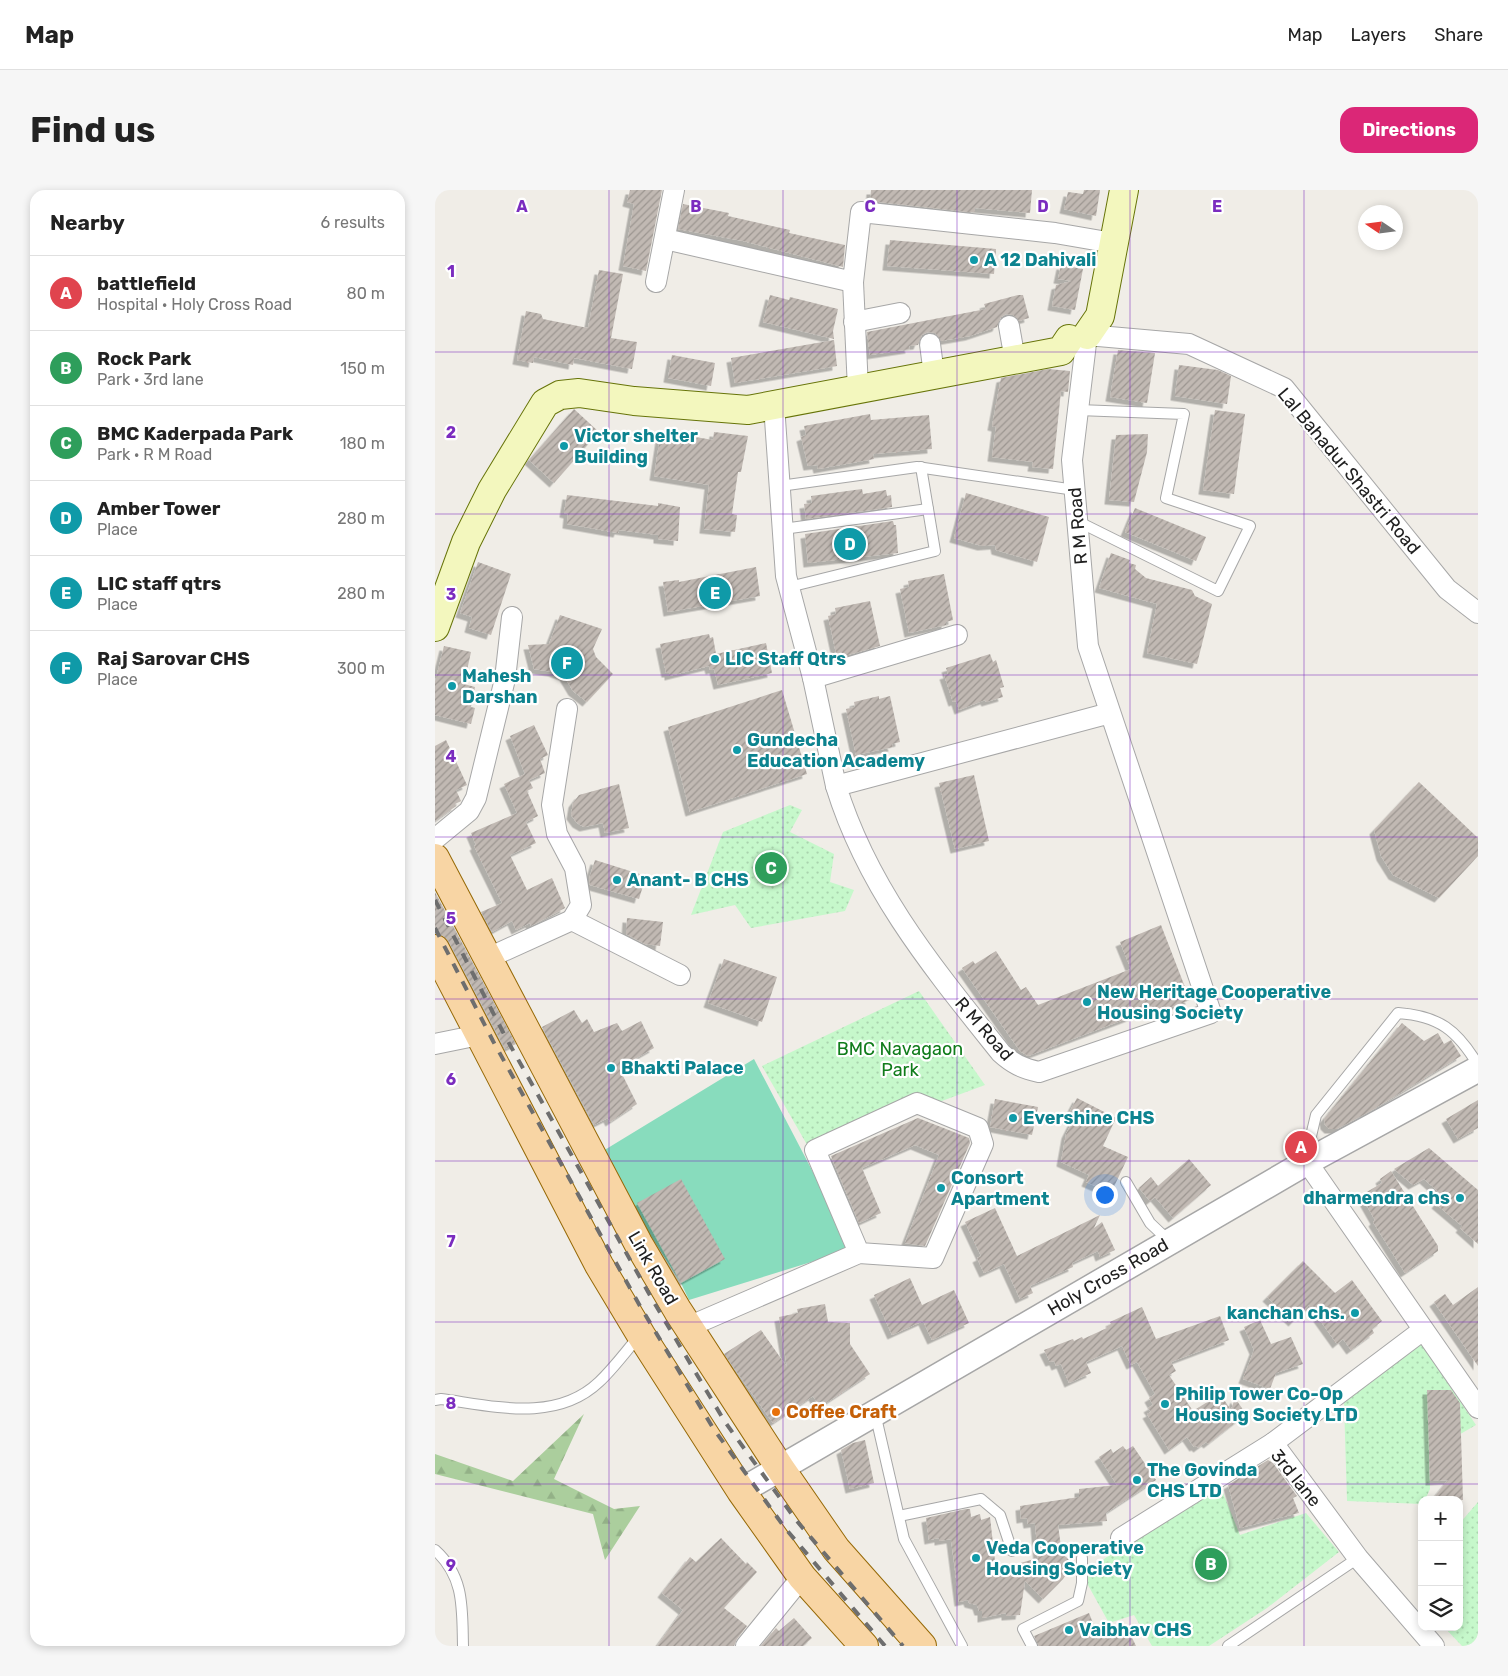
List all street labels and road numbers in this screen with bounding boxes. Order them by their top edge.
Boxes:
street label: Lal Bahadur Shastri Road [1273,383,1425,559]
street label: R M Road [1064,486,1092,566]
street label: R M Road [950,993,1018,1065]
street label: Link Road [623,1227,683,1309]
street label: Holy Cross Road [1044,1234,1172,1320]
street label: 3rd lane [1266,1445,1326,1511]

